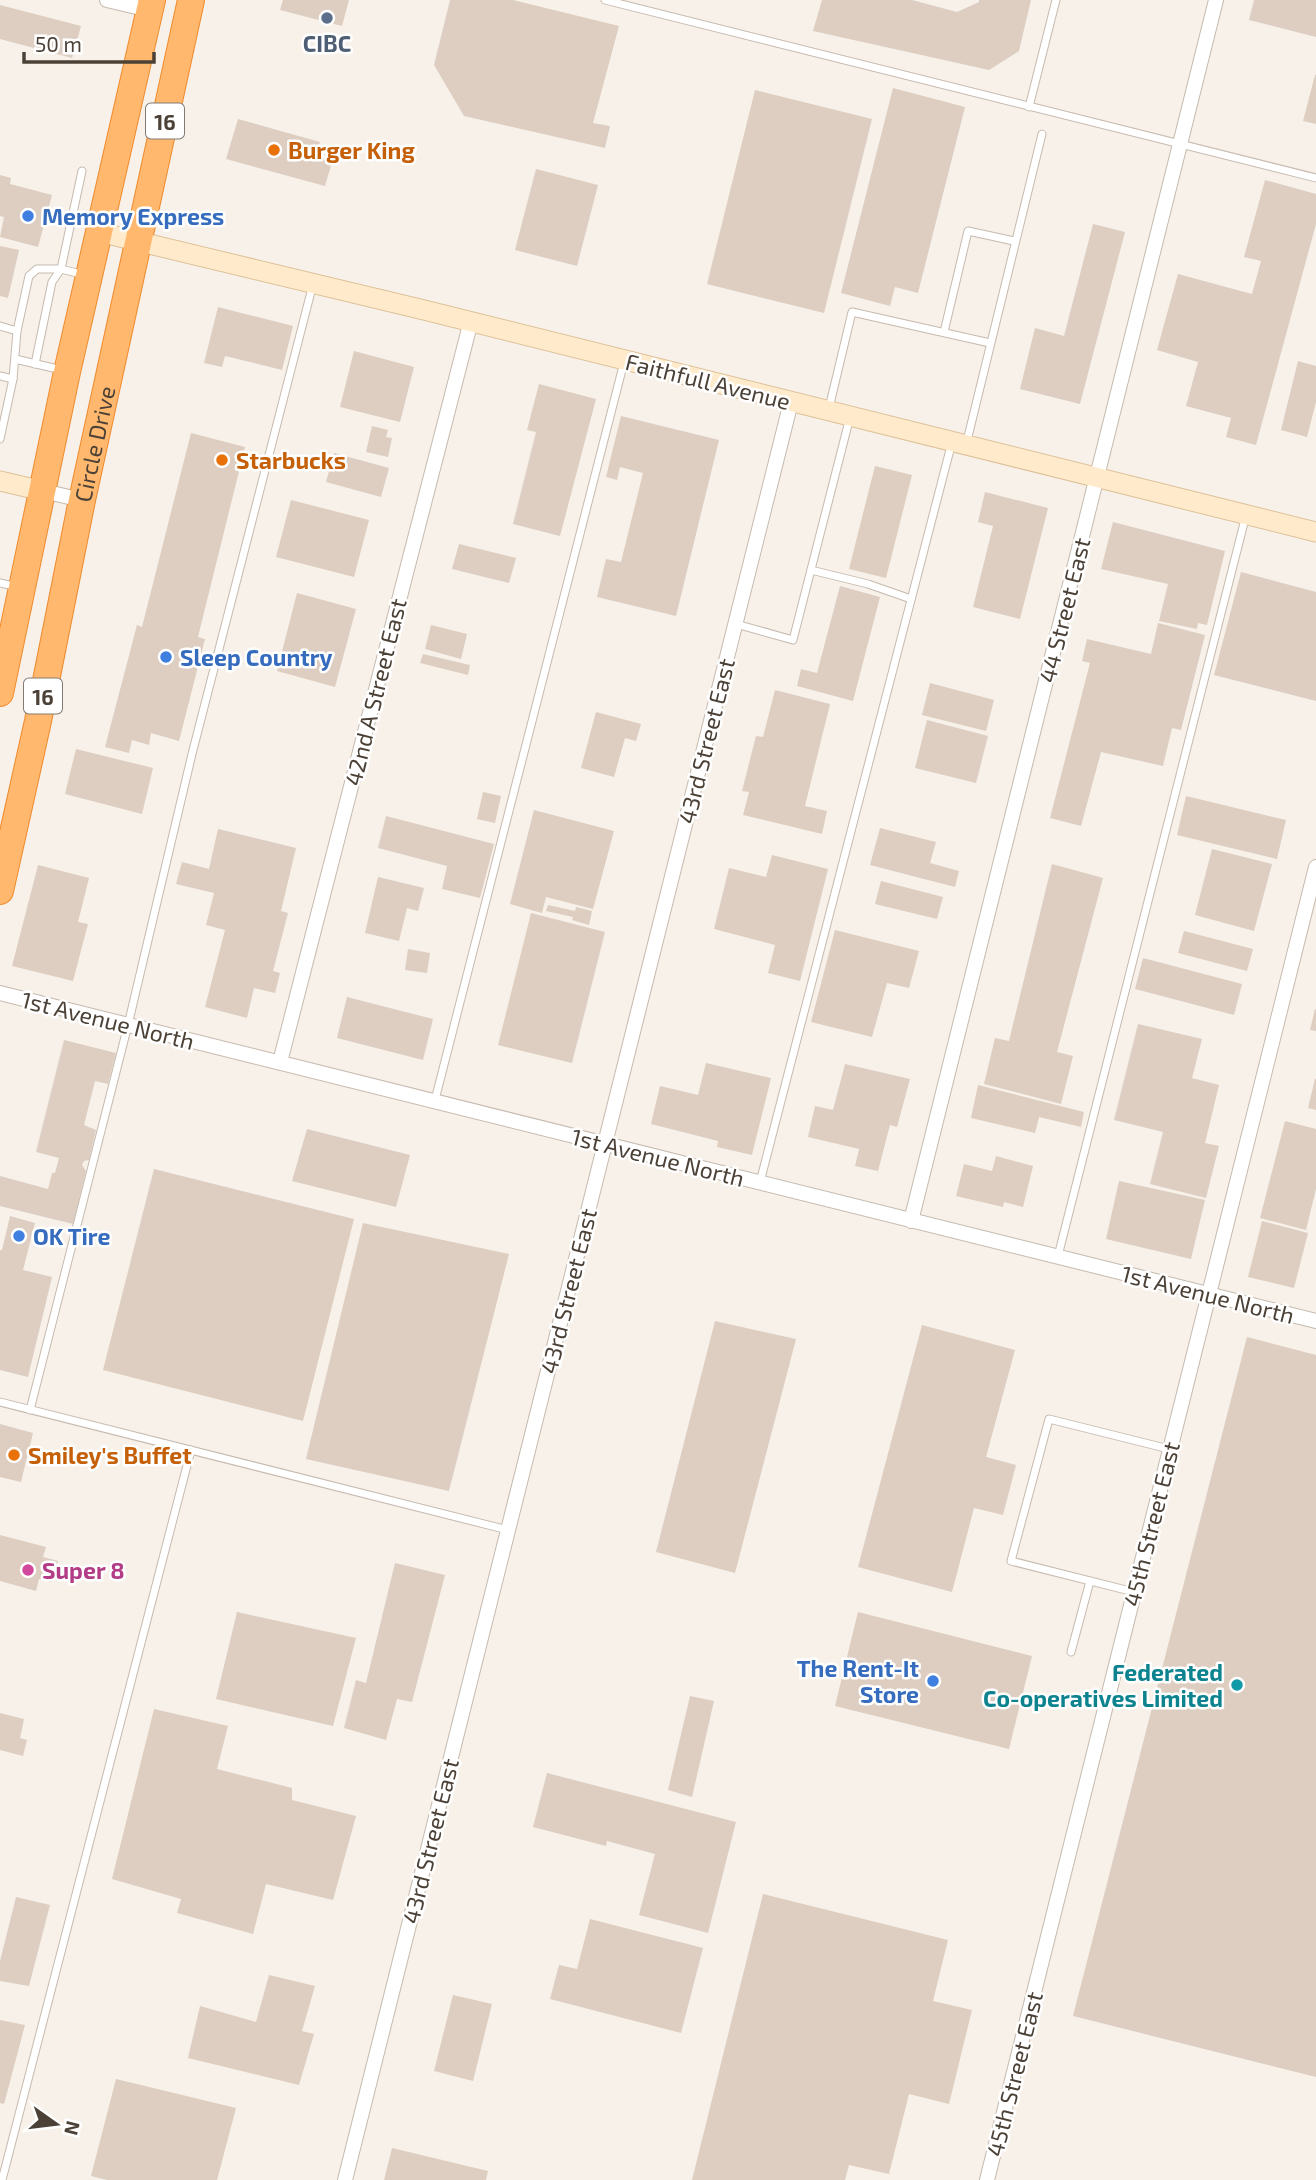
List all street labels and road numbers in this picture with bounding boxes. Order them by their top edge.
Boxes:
road number: 16 [146,104,184,138]
street label: Faithfull Avenue [623,347,793,415]
street label: Circle Drive [68,383,120,504]
street label: 44 Street East [1032,534,1096,685]
street label: 42nd A Street East [338,595,412,789]
street label: 43rd Street East [672,655,740,826]
road number: 16 [24,678,62,714]
street label: 1st Avenue North [19,985,197,1055]
street label: 1st Avenue North [569,1122,747,1192]
street label: 43rd Street East [534,1205,602,1376]
street label: 1st Avenue North [1119,1259,1297,1329]
street label: 45th Street East [1117,1439,1185,1609]
street label: 43rd Street East [396,1755,464,1926]
street label: 45th Street East [980,1989,1048,2159]

